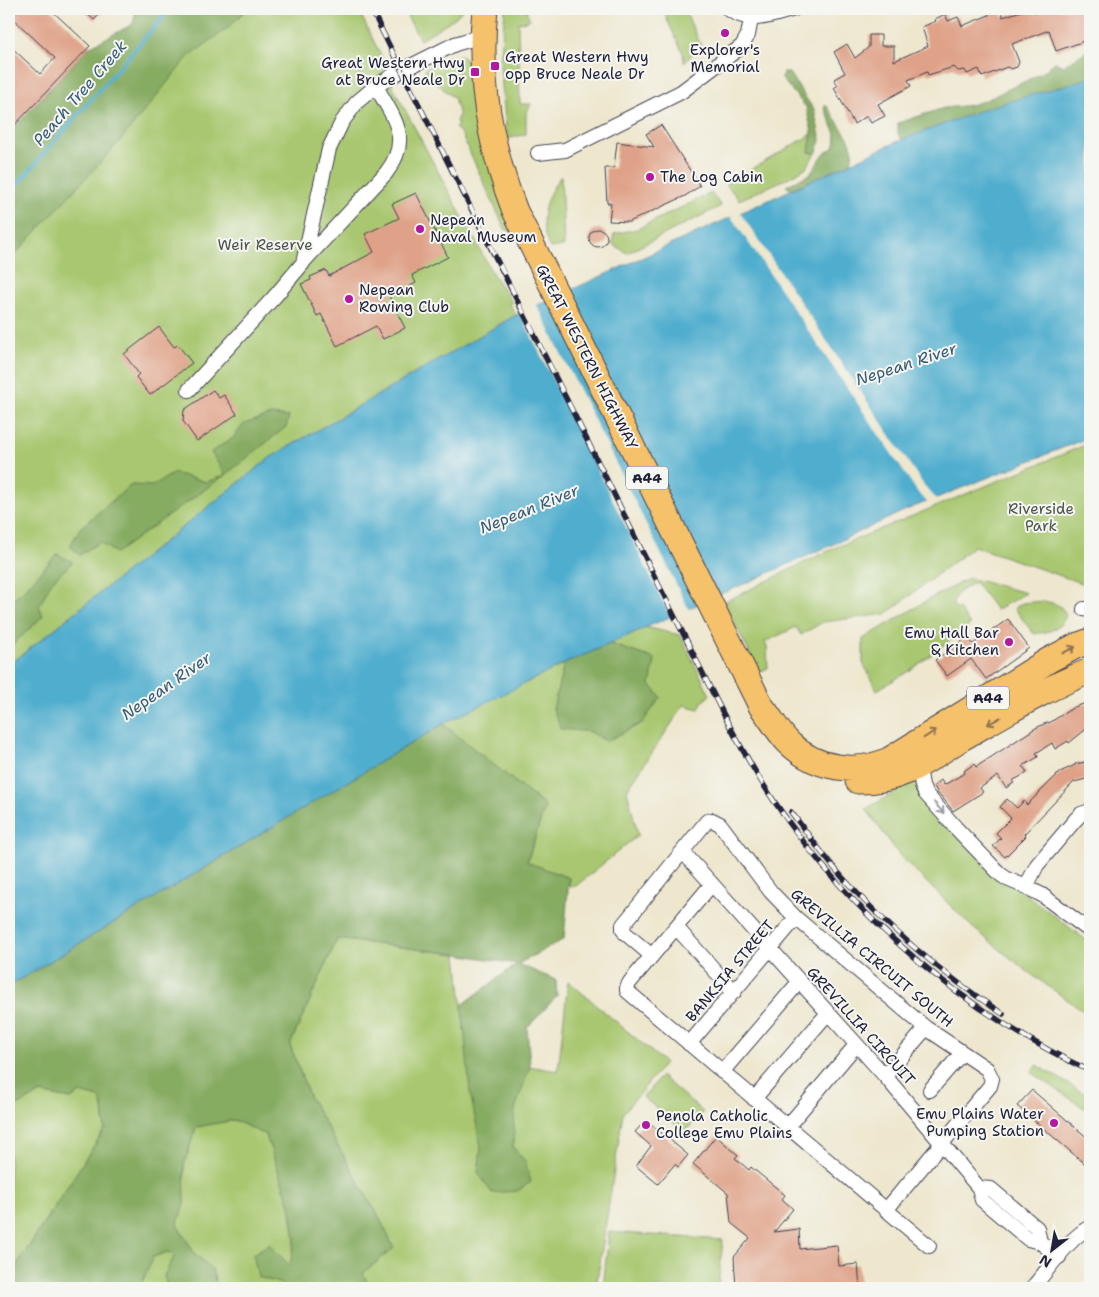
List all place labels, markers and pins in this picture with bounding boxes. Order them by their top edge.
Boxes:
marker: Explorer's Memorial [719,27,731,39]
place label: Explorer's Memorial [690,40,760,77]
place label: Great Western Hwy opp Bruce Neale Dr [505,47,649,84]
place label: Great Western Hwy at Bruce Neale Dr [321,53,465,90]
marker: Great Western Hwy opp Bruce Neale Dr [489,60,501,72]
marker: Great Western Hwy at Bruce Neale Dr [469,66,481,78]
place label: The Log Cabin [660,167,763,187]
marker: The Log Cabin [644,171,656,183]
place label: Nepean Naval Museum [430,210,537,247]
marker: Nepean Naval Museum [414,223,426,235]
place label: Nepean Rowing Club [359,280,449,317]
marker: Nepean Rowing Club [343,293,355,305]
place label: Emu Hall Bar & Kitchen [904,623,999,660]
marker: Emu Hall Bar & Kitchen [1003,636,1015,648]
place label: Emu Plains Water Pumping Station [916,1104,1044,1141]
place label: Penola Catholic College Emu Plains [656,1106,792,1143]
marker: Emu Plains Water Pumping Station [1048,1117,1060,1129]
marker: Penola Catholic College Emu Plains [640,1119,652,1131]

